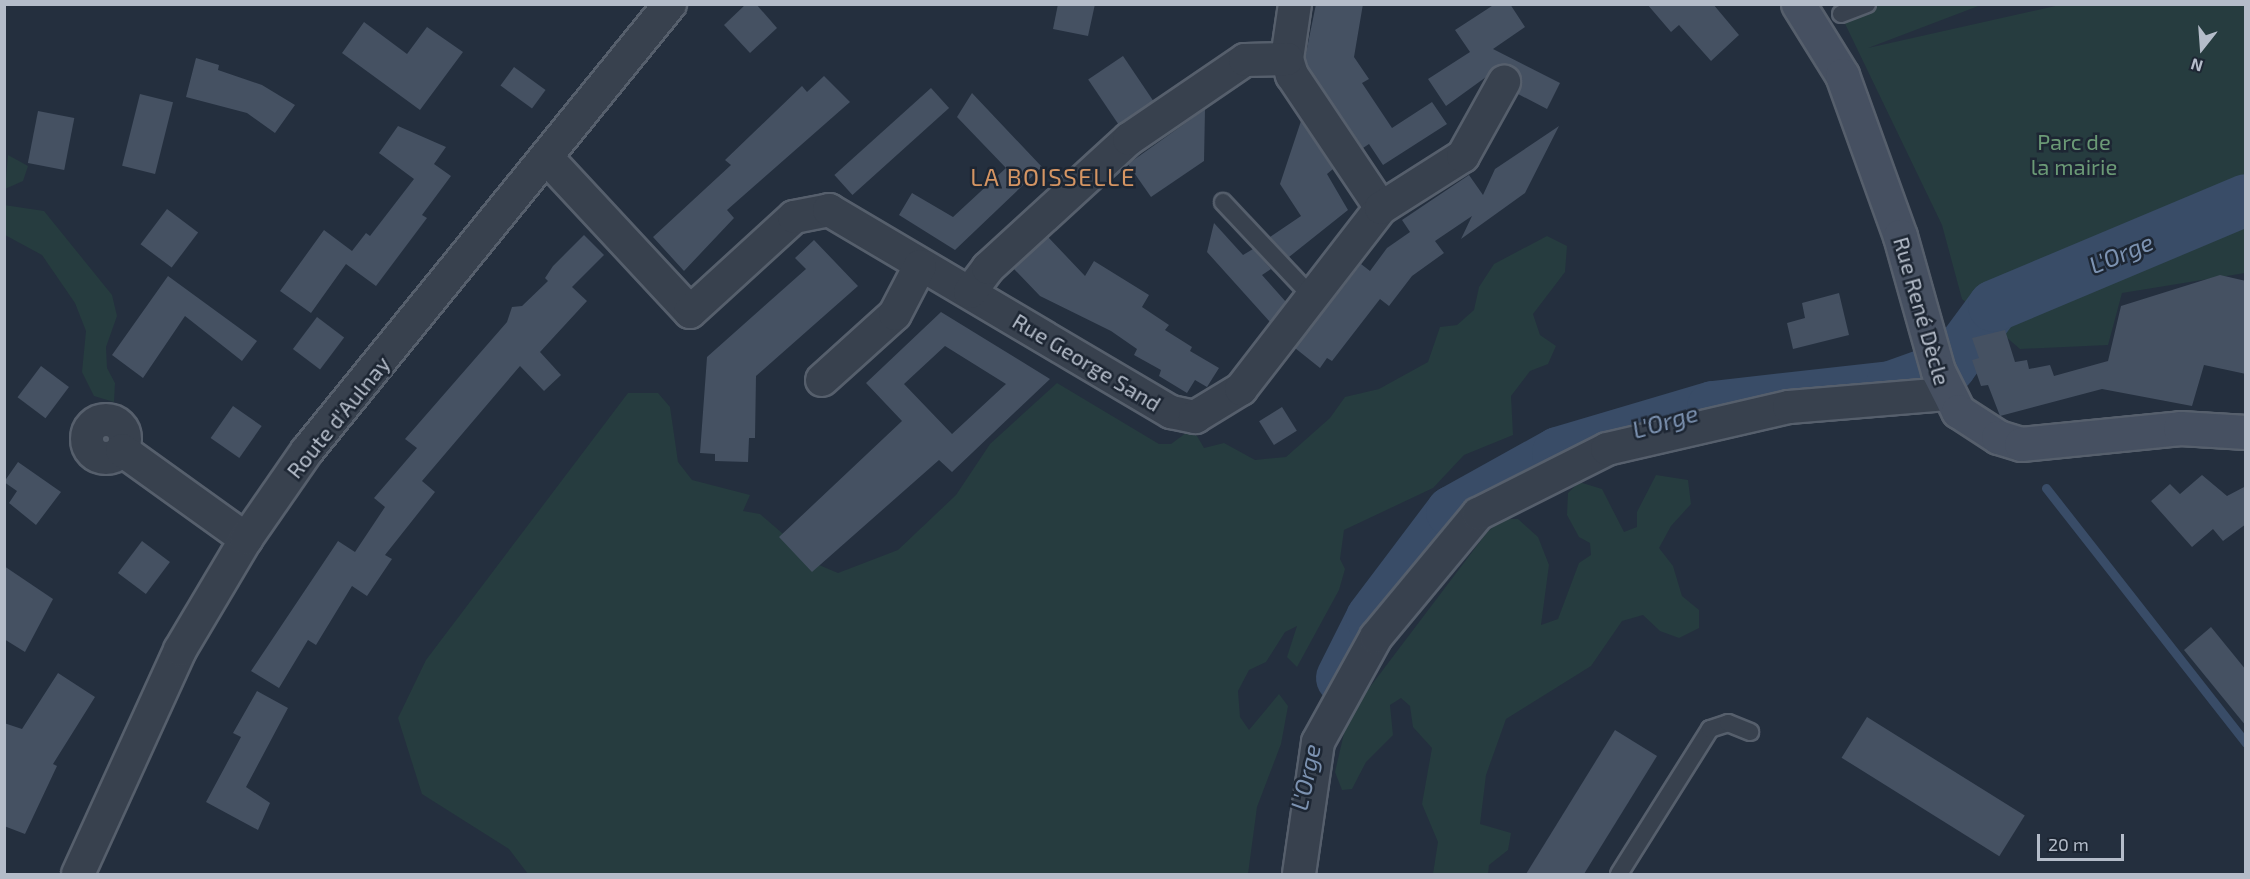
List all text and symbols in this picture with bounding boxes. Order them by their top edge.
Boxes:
north arrow [2172,18,2232,78]
text: N [2188,55,2205,76]
park label: Parc de la mairie [2031,128,2117,180]
district label: LA BOISSELLE [970,163,1136,191]
water label: L'Orge [2084,227,2158,279]
street label: Rue René Dècle [1888,234,1956,388]
street label: Rue George Sand [1008,307,1166,417]
street label: Route d'Aulnay [281,351,395,483]
water label: L'Orge [1629,398,1701,444]
water label: L'Orge [1284,741,1326,813]
scale bar [2040,822,2127,860]
text: 20 m [2048,833,2089,855]

